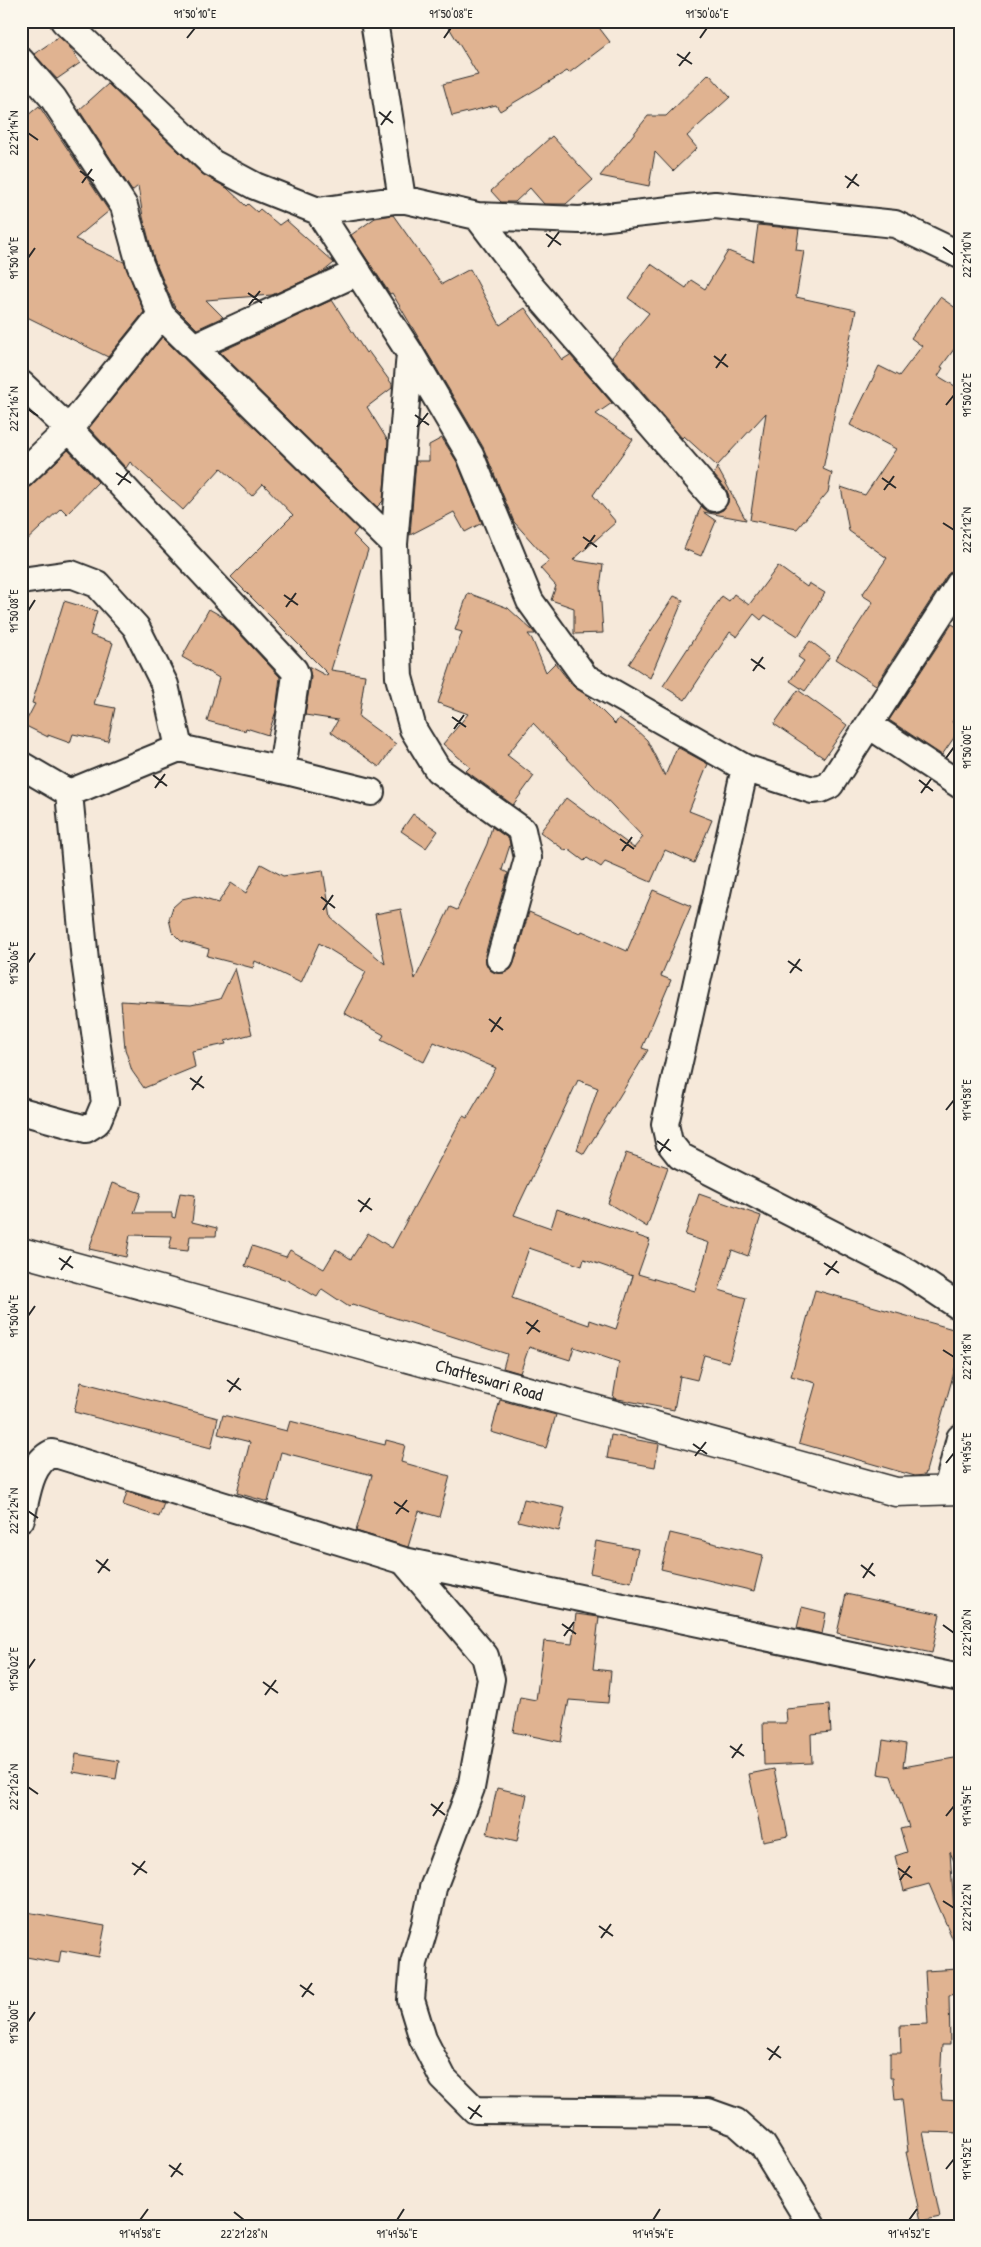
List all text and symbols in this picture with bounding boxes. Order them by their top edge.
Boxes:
text: 91°50'10"E [174,5,217,22]
text: 91°50'08"E [429,5,473,22]
text: 91°50'06"E [685,5,729,22]
text: 22°21'14"N [5,111,22,155]
text: 22°21'10"N [958,232,975,278]
text: 91°50'10"E [5,236,22,279]
text: 91°50'02"E [958,372,975,417]
text: 22°21'16"N [5,386,22,432]
text: 22°21'12"N [958,507,975,553]
text: 91°50'08"E [5,589,22,633]
text: 91°50'00"E [958,724,975,769]
text: 91°50'06"E [5,941,22,985]
text: 91°49'58"E [958,1078,975,1121]
text: 91°50'04"E [5,1294,22,1337]
text: 22°21'18"N [958,1334,975,1380]
street label: Chatteswari Road [432,1352,546,1407]
text: 91°49'56"E [958,1432,975,1474]
text: 22°21'24"N [5,1488,22,1534]
text: 22°21'20"N [958,1610,975,1656]
text: 91°50'02"E [5,1646,22,1691]
text: 22°21'26"N [5,1764,22,1810]
text: 91°49'54"E [958,1785,975,1826]
text: 22°21'22"N [958,1884,975,1932]
text: 91°50'00"E [5,1999,22,2044]
text: 91°49'52"E [958,2137,975,2180]
text: 91°49'58"E [119,2225,162,2242]
text: 22°21'28"N [221,2225,267,2242]
text: 91°49'56"E [376,2225,418,2242]
text: 91°49'54"E [633,2225,674,2242]
text: 91°49'52"E [888,2225,931,2242]

